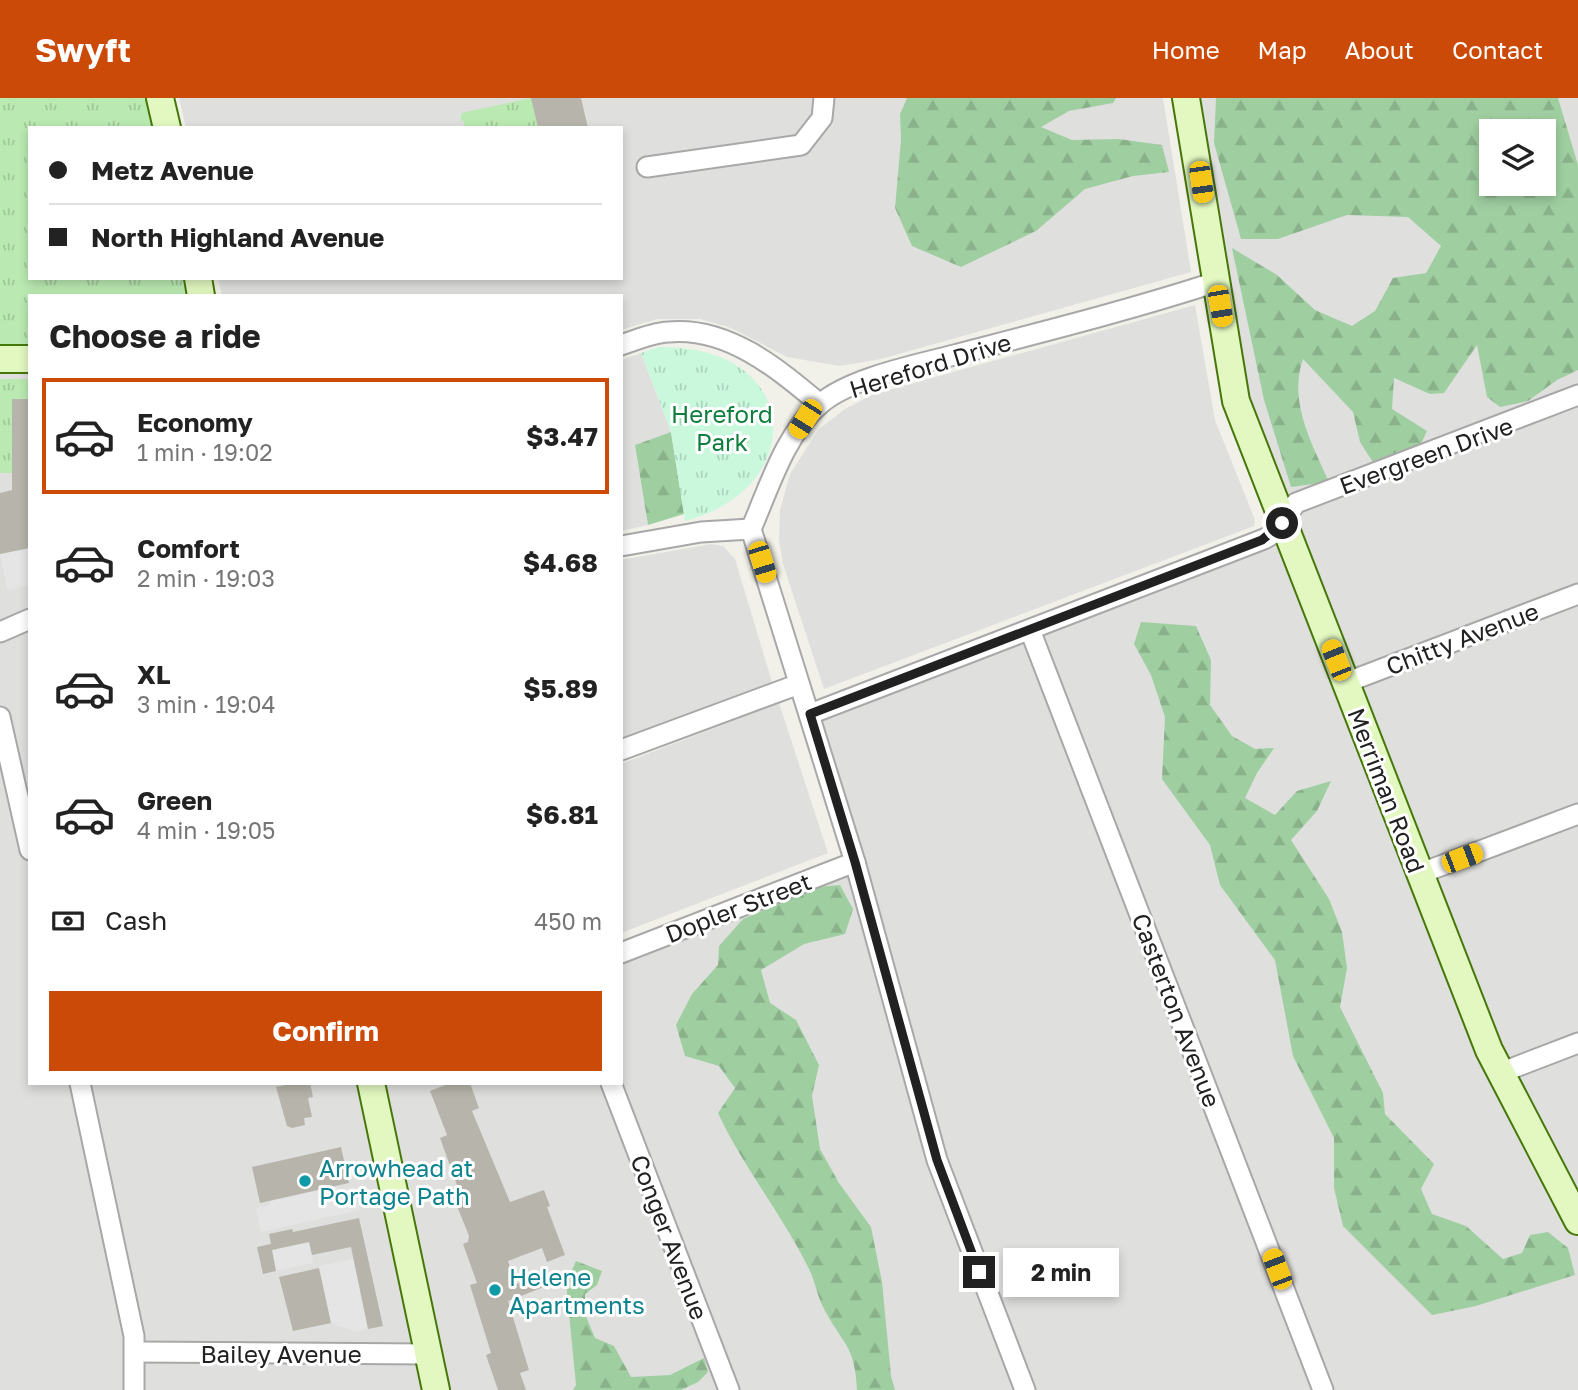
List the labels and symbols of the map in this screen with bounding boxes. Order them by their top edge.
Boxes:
car [1188,160,1215,204]
car [1207,283,1234,329]
street label: Hereford Drive [846,327,1014,403]
car [785,396,826,442]
park label: Hereford Park [671,399,773,456]
street label: Evergreen Drive [1335,410,1517,500]
route start [1266,507,1298,539]
car [746,539,779,585]
street label: Chitty Avenue [1382,596,1542,680]
car [1319,637,1354,683]
street label: Merriman Road [1342,704,1432,876]
car [1439,841,1486,875]
street label: Dopler Street [661,866,815,948]
street label: Casterton Avenue [1127,909,1227,1111]
street label: Conger Avenue [625,1150,715,1324]
place label: Arrowhead at Portage Path [319,1153,473,1210]
marker: Arrowhead at Portage Path [297,1173,313,1189]
car [1260,1246,1295,1292]
callout: 2 min [1004,1248,1119,1296]
route end [963,1256,995,1288]
place label: Helene Apartments [509,1262,645,1319]
marker: Helene Apartments [487,1282,503,1298]
street label: Bailey Avenue [200,1339,362,1368]

